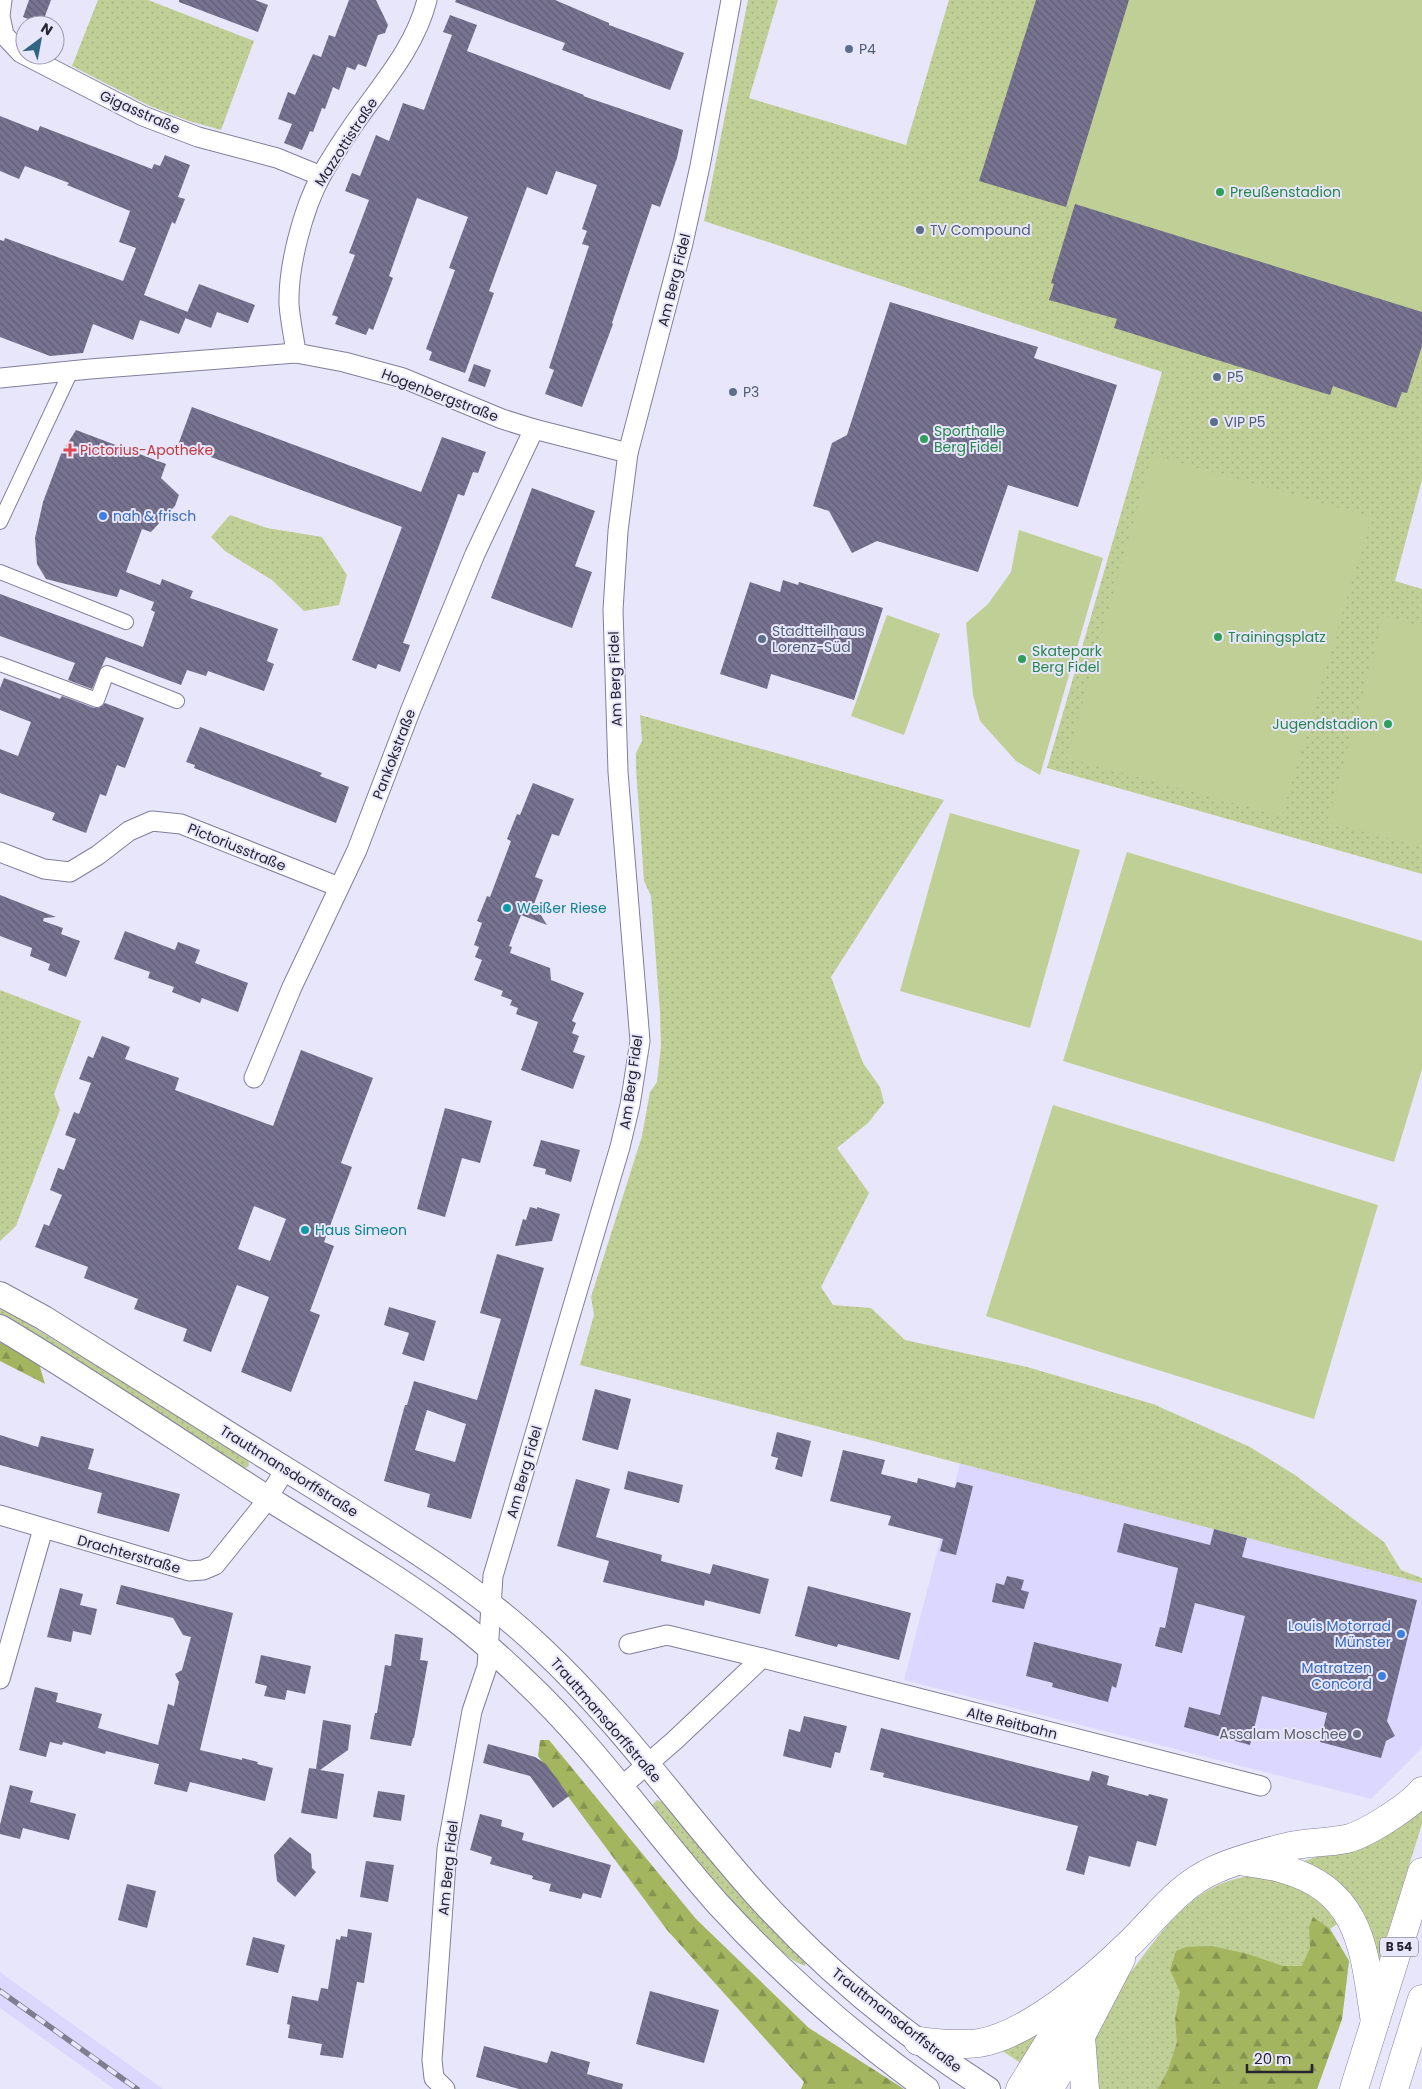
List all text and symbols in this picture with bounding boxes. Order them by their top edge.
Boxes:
north arrow [15,15,65,65]
text: N [37,18,57,40]
place label: P4 [859,39,876,59]
marker: P4 [843,43,855,55]
street label: Gigasstraße [97,85,184,139]
street label: Mazzottistraße [310,93,382,190]
place label: Preußenstadion [1230,182,1341,202]
marker: Preußenstadion [1214,186,1226,198]
place label: TV Compound [930,220,1031,240]
marker: TV Compound [914,224,926,236]
street label: Am Berg Fidel [653,231,695,329]
street label: Hogenbergstraße [379,363,502,427]
place label: P5 [1227,367,1244,387]
marker: P5 [1211,371,1223,383]
place label: P3 [743,382,759,402]
marker: P3 [727,386,739,398]
place label: VIP P5 [1224,412,1266,432]
marker: VIP P5 [1208,416,1220,428]
place label: Sporthalle Berg Fidel [934,421,1005,457]
marker: Sporthalle Berg Fidel [918,433,930,445]
place label: Pictorius-Apotheke [80,440,214,460]
marker: Pictorius-Apotheke [64,444,76,456]
place label: nah & frisch [113,506,196,526]
marker: nah & frisch [97,510,109,522]
place label: Stadtteilhaus Lorenz-Süd [772,621,865,657]
place label: Trainingsplatz [1228,627,1326,647]
street label: Am Berg Fidel [603,631,627,727]
marker: Trainingsplatz [1212,631,1224,643]
marker: Stadtteilhaus Lorenz-Süd [756,633,768,645]
place label: Skatepark Berg Fidel [1032,641,1103,677]
marker: Skatepark Berg Fidel [1016,653,1028,665]
street label: Pankokstraße [368,706,421,802]
place label: Jugendstadion [1272,714,1378,734]
marker: Jugendstadion [1382,718,1394,730]
street label: Pictoriusstraße [185,818,289,876]
place label: Weißer Riese [517,898,607,918]
marker: Weißer Riese [501,902,513,914]
street label: Am Berg Fidel [614,1033,648,1131]
place label: Haus Simeon [315,1220,407,1240]
marker: Haus Simeon [299,1224,311,1236]
street label: Trauttmansdorffstraße [216,1420,362,1522]
street label: Am Berg Fidel [501,1423,547,1521]
street label: Drachterstraße [75,1530,183,1578]
place label: Louis Motorrad Münster [1288,1616,1391,1652]
marker: Louis Motorrad Münster [1395,1628,1407,1640]
street label: Trauttmansdorffstraße [546,1653,666,1787]
place label: Matratzen Concord [1302,1658,1372,1694]
marker: Matratzen Concord [1376,1670,1388,1682]
street label: Alte Reitbahn [964,1702,1060,1744]
place label: Assalam Moschee [1219,1724,1347,1744]
marker: Assalam Moschee [1351,1728,1363,1740]
street label: Am Berg Fidel [433,1820,463,1916]
road number: B 54 [1380,1938,1418,1956]
street label: Trauttmansdorffstraße [828,1963,966,2077]
scale bar [1247,2042,1312,2074]
text: 20 m [1254,2048,1292,2069]

